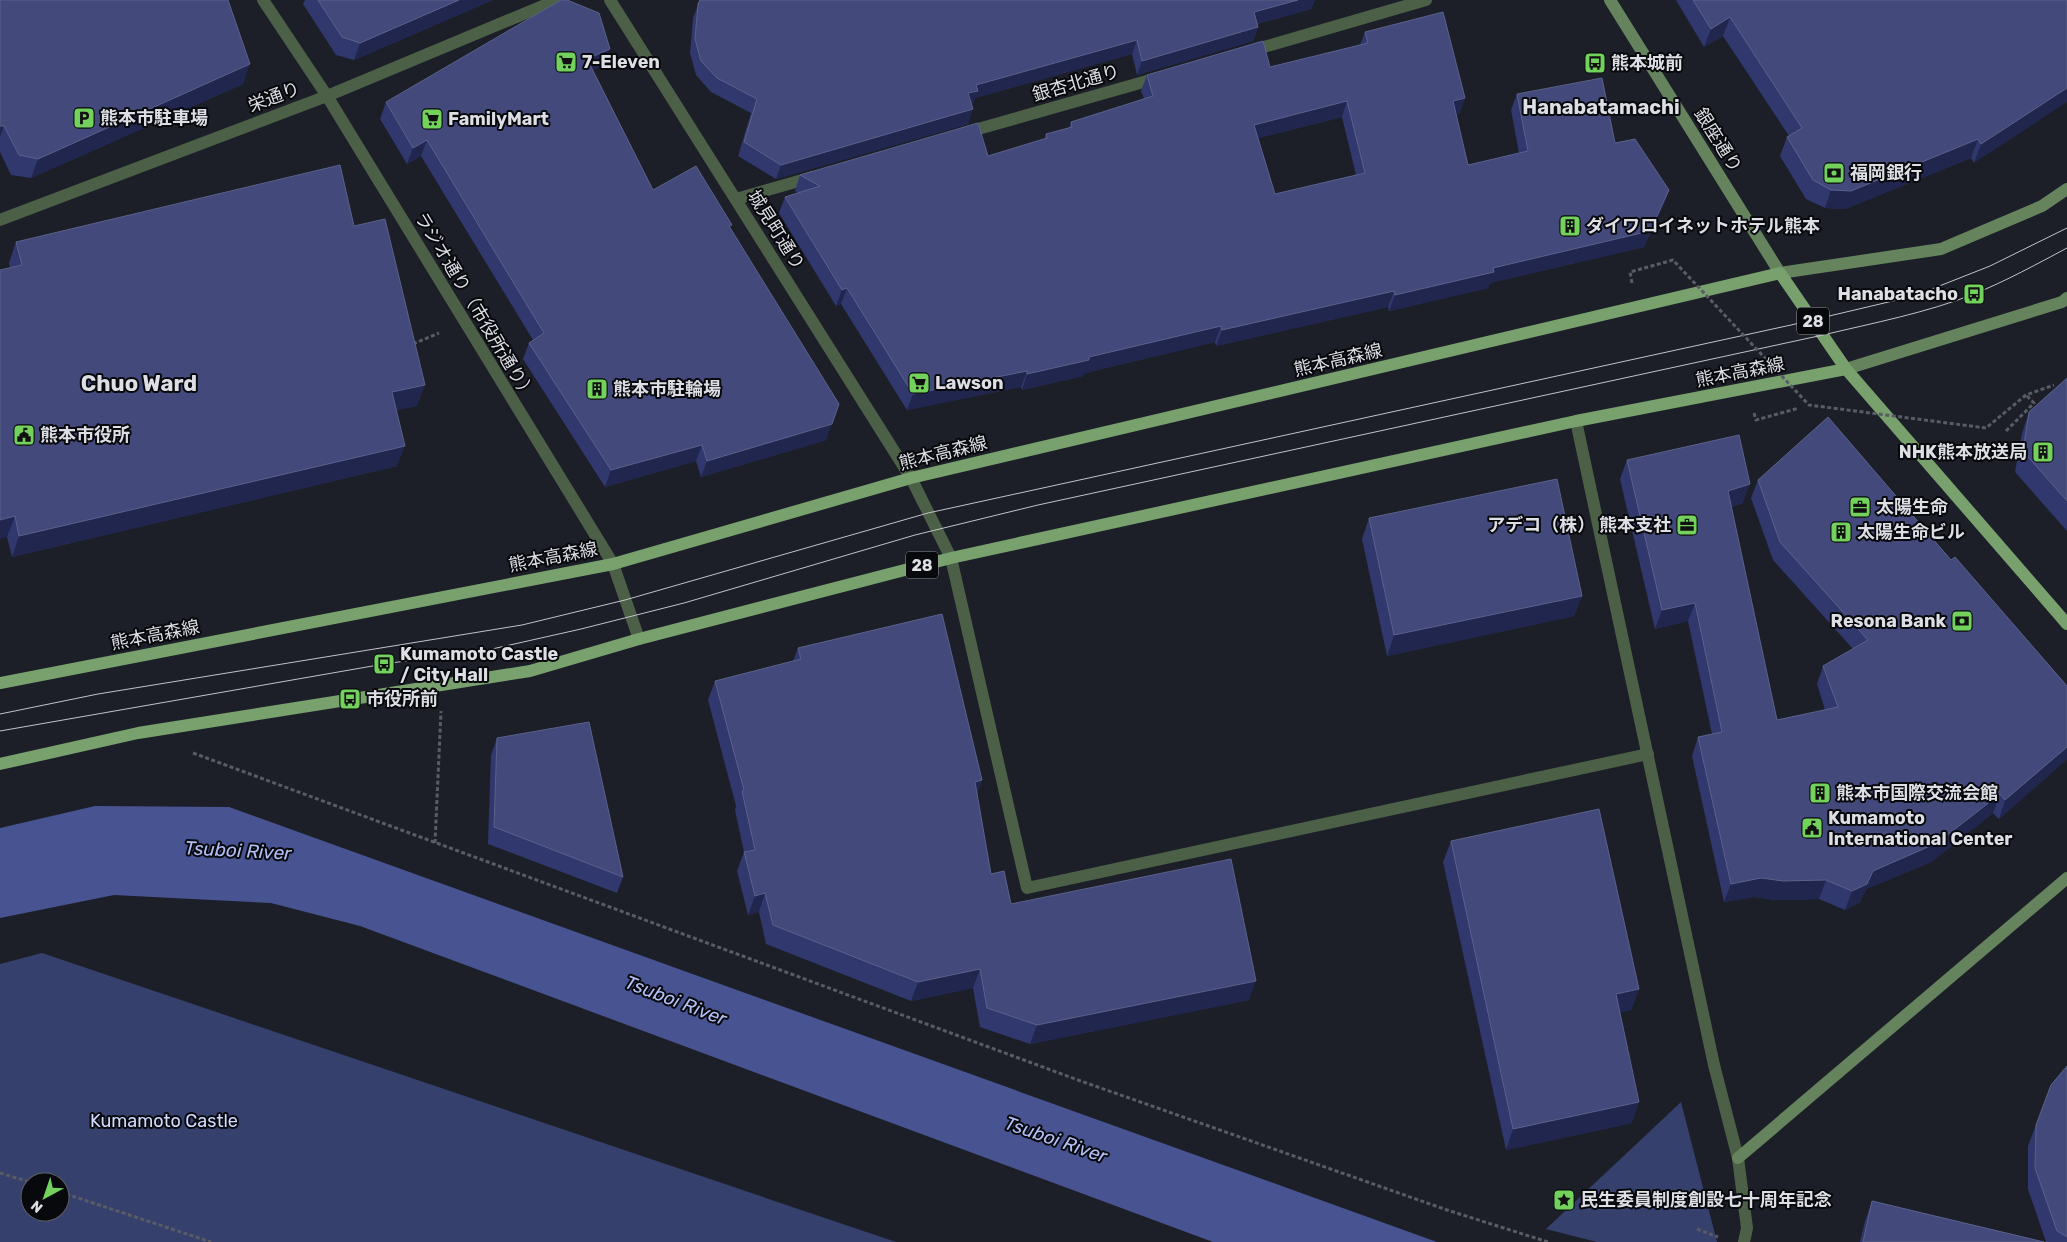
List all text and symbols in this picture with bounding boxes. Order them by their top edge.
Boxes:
supermarket icon: 7-Eleven [554,50,578,74]
place label: 7-Eleven [582,51,660,73]
bus stop icon: 熊本城前 [1583,51,1607,75]
place label: 熊本城前 [1611,52,1683,74]
street label: 銀杏北通り [1030,60,1122,106]
street label: 栄通り [245,77,303,117]
district label: Hanabatamachi [1522,95,1680,119]
street label: 銀座通り [1690,104,1746,176]
parking icon: 熊本市駐車場 [72,106,96,130]
place label: 熊本市駐車場 [100,107,208,129]
supermarket icon: FamilyMart [420,107,444,131]
place label: FamilyMart [448,108,549,130]
bank icon: 福岡銀行 [1822,161,1846,185]
place label: 福岡銀行 [1850,162,1922,184]
street label: 城見町通り [743,186,809,274]
street label: ラジオ通り（市役所通り） [410,208,540,404]
building icon: ダイワロイネットホテル熊本 [1558,214,1582,238]
place label: ダイワロイネットホテル熊本 [1586,215,1820,237]
bus stop icon: Hanabatacho [1962,282,1986,306]
place label: Hanabatacho [1838,283,1958,305]
road number: 28 [1797,308,1829,334]
street label: 熊本高森線 [1292,339,1384,381]
street label: 熊本高森線 [1694,353,1786,391]
district label: Chuo Ward [81,370,197,397]
supermarket icon: Lawson [907,371,931,395]
place label: Lawson [935,372,1004,394]
building icon: 熊本市駐輪場 [585,377,609,401]
place label: 熊本市駐輪場 [613,378,721,400]
public building icon: 熊本市役所 [12,423,36,447]
place label: 熊本市役所 [40,424,130,446]
street label: 熊本高森線 [897,431,989,475]
building icon: NHK熊本放送局 [2031,440,2055,464]
place label: NHK熊本放送局 [1899,441,2027,463]
office icon: 太陽生命 [1848,495,1872,519]
place label: 太陽生命 [1876,496,1948,518]
office icon: アデコ（株） 熊本支社 [1675,513,1699,537]
place label: アデコ（株） 熊本支社 [1487,514,1671,536]
building icon: 太陽生命ビル [1829,520,1853,544]
place label: 太陽生命ビル [1857,521,1965,543]
street label: 熊本高森線 [507,538,599,576]
road number: 28 [906,552,938,578]
bank icon: Resona Bank [1950,609,1974,633]
place label: Resona Bank [1831,610,1946,632]
street label: 熊本高森線 [109,616,201,654]
place label: Kumamoto Castle / City Hall [400,643,559,686]
bus stop icon: Kumamoto Castle / City Hall [372,652,396,676]
bus stop icon: 市役所前 [338,687,362,711]
place label: 市役所前 [366,688,438,710]
building icon: 熊本市国際交流会館 [1808,781,1832,805]
place label: 熊本市国際交流会館 [1836,782,1998,804]
place label: Kumamoto International Center [1828,807,2013,850]
public building icon: Kumamoto International Center [1800,816,1824,840]
water label: Tsuboi River [184,836,293,865]
water label: Tsuboi River [622,971,731,1031]
park label: Kumamoto Castle [90,1110,238,1132]
water label: Tsuboi River [1002,1111,1111,1168]
north arrow [20,1172,70,1222]
place icon: 民生委員制度創設七十周年記念 [1552,1188,1576,1212]
place label: 民生委員制度創設七十周年記念 [1580,1189,1832,1211]
text: N [28,1197,46,1216]

